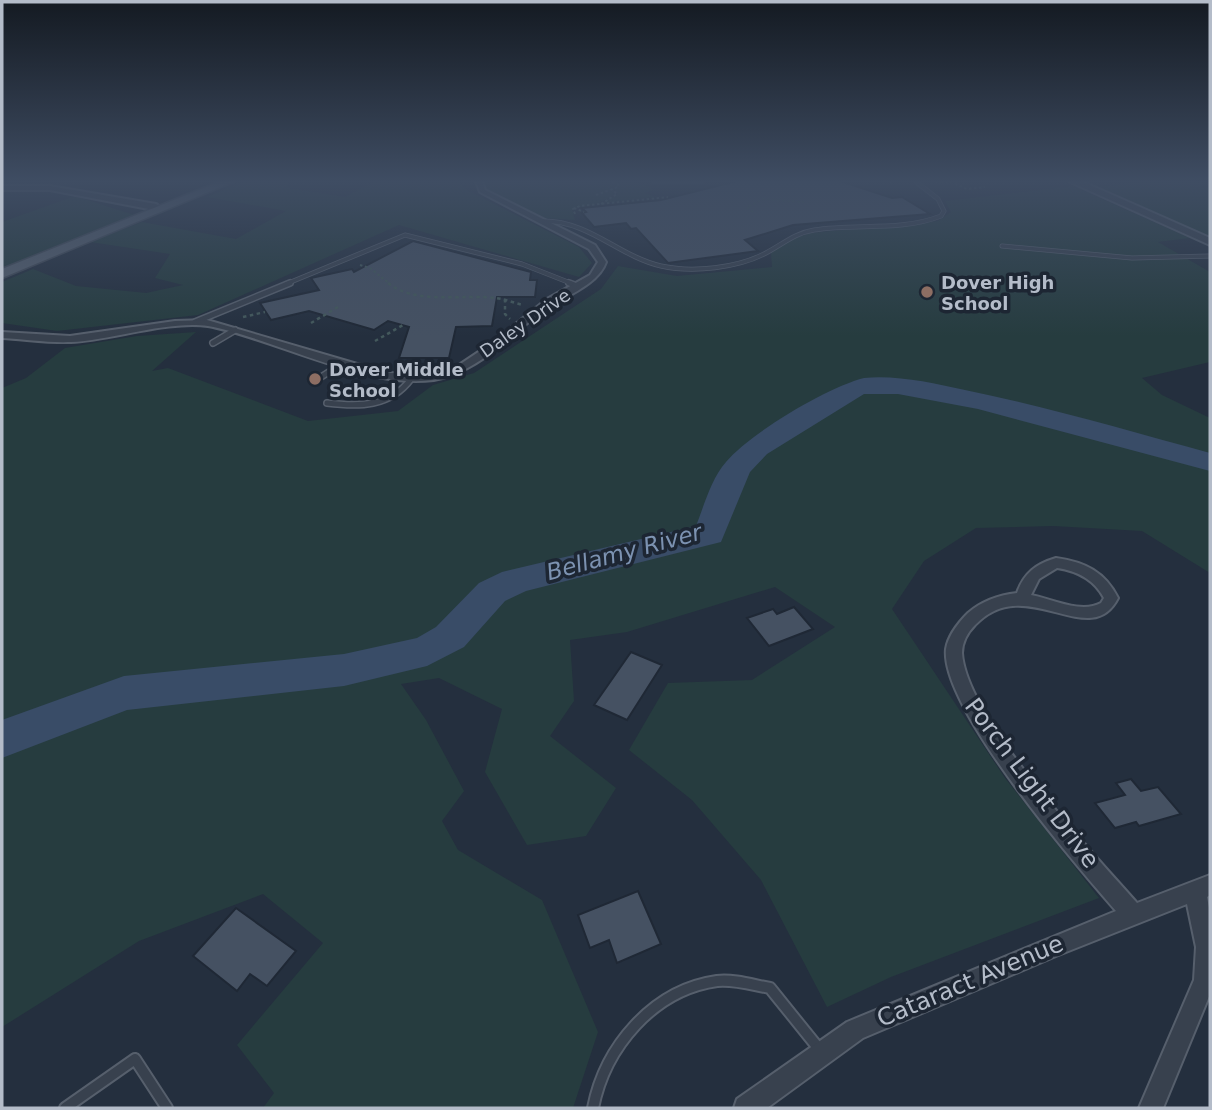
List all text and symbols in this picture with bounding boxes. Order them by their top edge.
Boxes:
place label: Dover High School [941,272,1054,314]
street label: Daley Drive [476,284,574,362]
marker: Dover High School [919,284,935,300]
place label: Dover Middle School [329,359,464,401]
marker: Dover Middle School [307,371,323,387]
water label: Bellamy River [543,518,706,585]
street label: Porch Light Drive [959,693,1105,873]
street label: Cataract Avenue [873,929,1067,1033]

